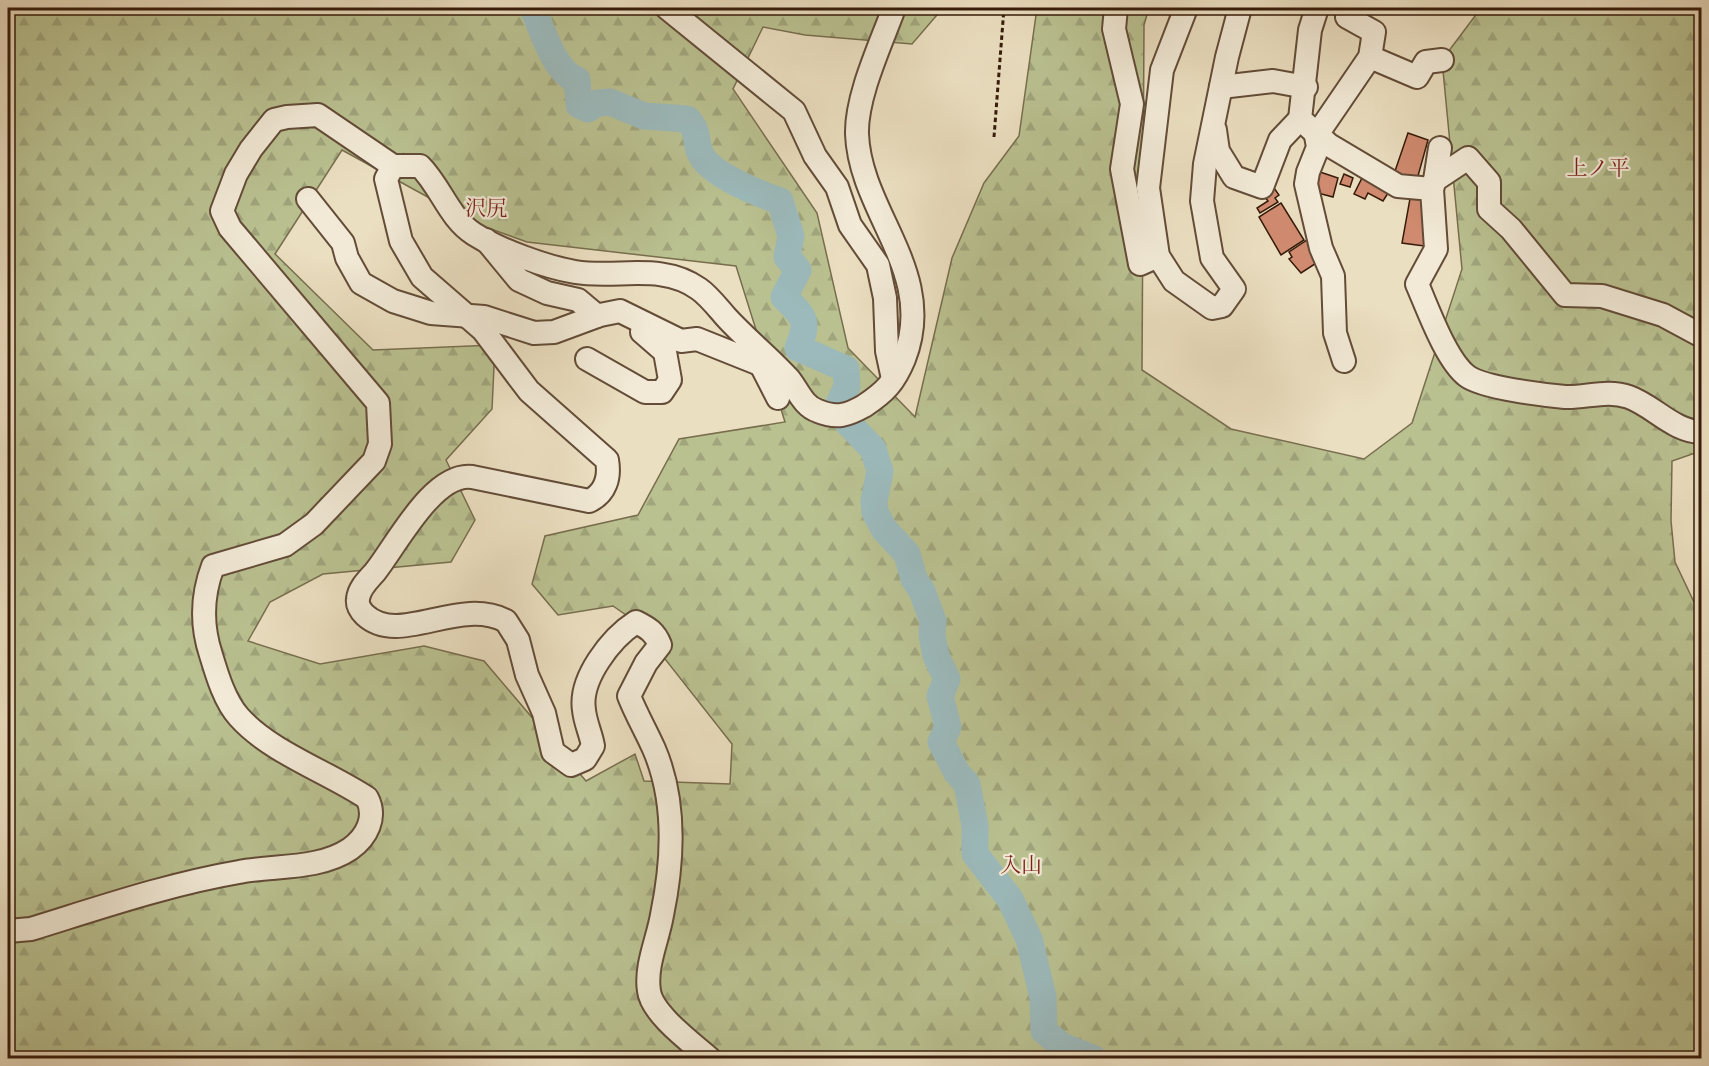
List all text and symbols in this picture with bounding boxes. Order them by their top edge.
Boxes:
district label: 上ノ平 [1567,156,1630,180]
district label: 沢尻 [465,196,507,220]
district label: 入山 [1000,853,1042,877]

